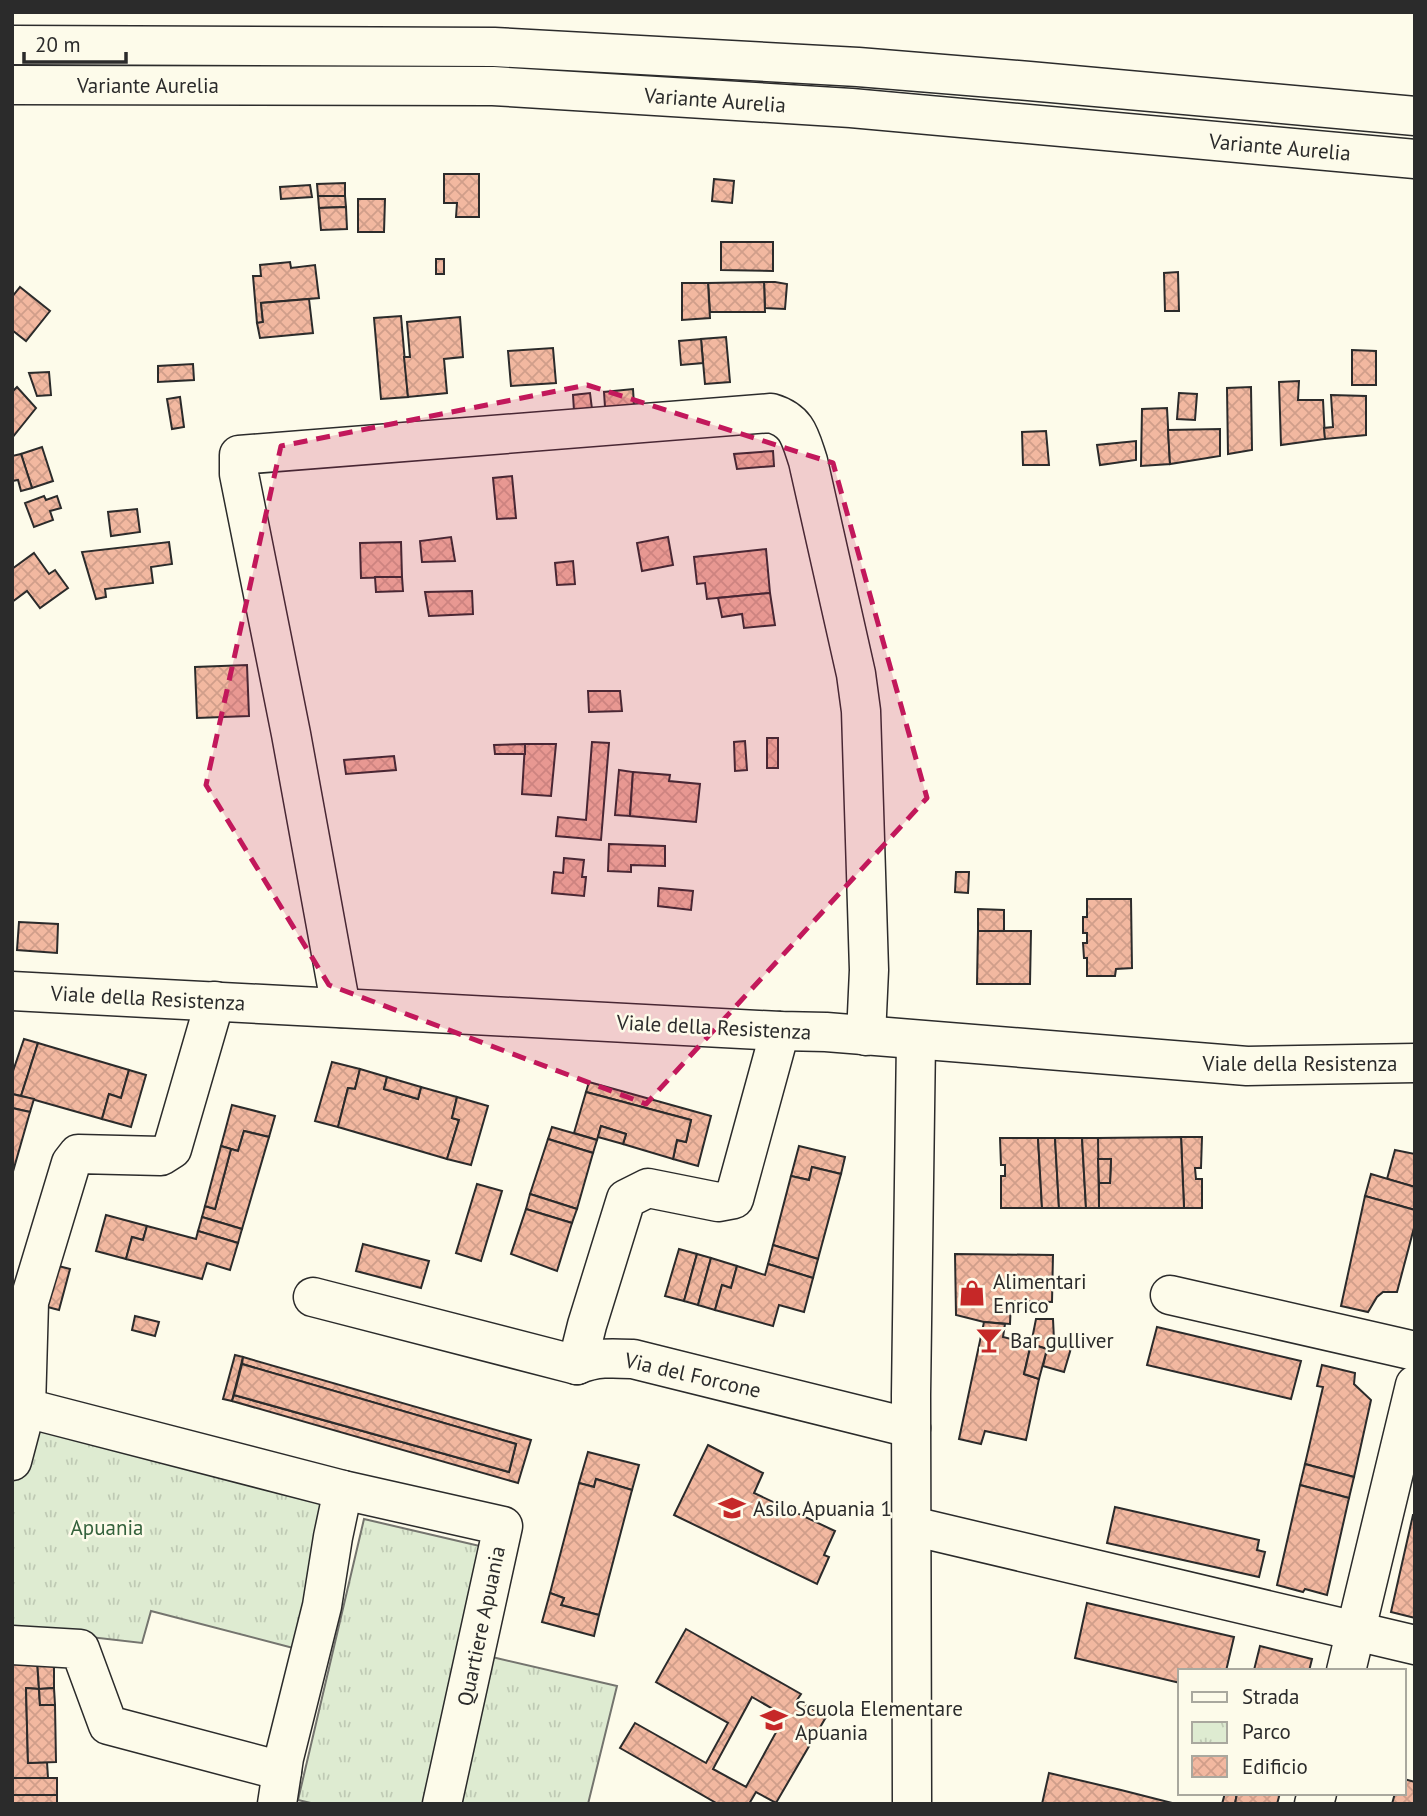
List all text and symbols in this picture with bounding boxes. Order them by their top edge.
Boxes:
scale bar [24,21,126,65]
text: 20 m [35,31,81,58]
street label: Variante Aurelia [76,72,219,99]
street label: Variante Aurelia [642,82,787,118]
street label: Variante Aurelia [1207,127,1352,167]
street label: Viale della Resistenza [49,979,246,1017]
street label: Viale della Resistenza [615,1008,812,1046]
street label: Viale della Resistenza [1202,1050,1397,1077]
place label: Alimentari Enrico [993,1268,1087,1319]
shop icon: Alimentari Enrico [957,1278,987,1308]
bar icon: Bar gulliver [974,1325,1004,1355]
place label: Bar gulliver [1010,1327,1114,1354]
street label: Via del Forcone [621,1346,764,1404]
school or university icon: Asilo Apuania 1 [717,1493,747,1523]
place label: Asilo Apuania 1 [753,1495,892,1522]
park label: Apuania [71,1514,143,1541]
street label: Quartiere Apuania [451,1543,511,1709]
legend [1178,1669,1406,1795]
text: Strada [1242,1683,1300,1710]
place label: Scuola Elementare Apuania [795,1695,963,1746]
school or university icon: Scuola Elementare Apuania [759,1705,789,1735]
text: Parco [1242,1718,1291,1745]
text: Edificio [1242,1753,1308,1780]

